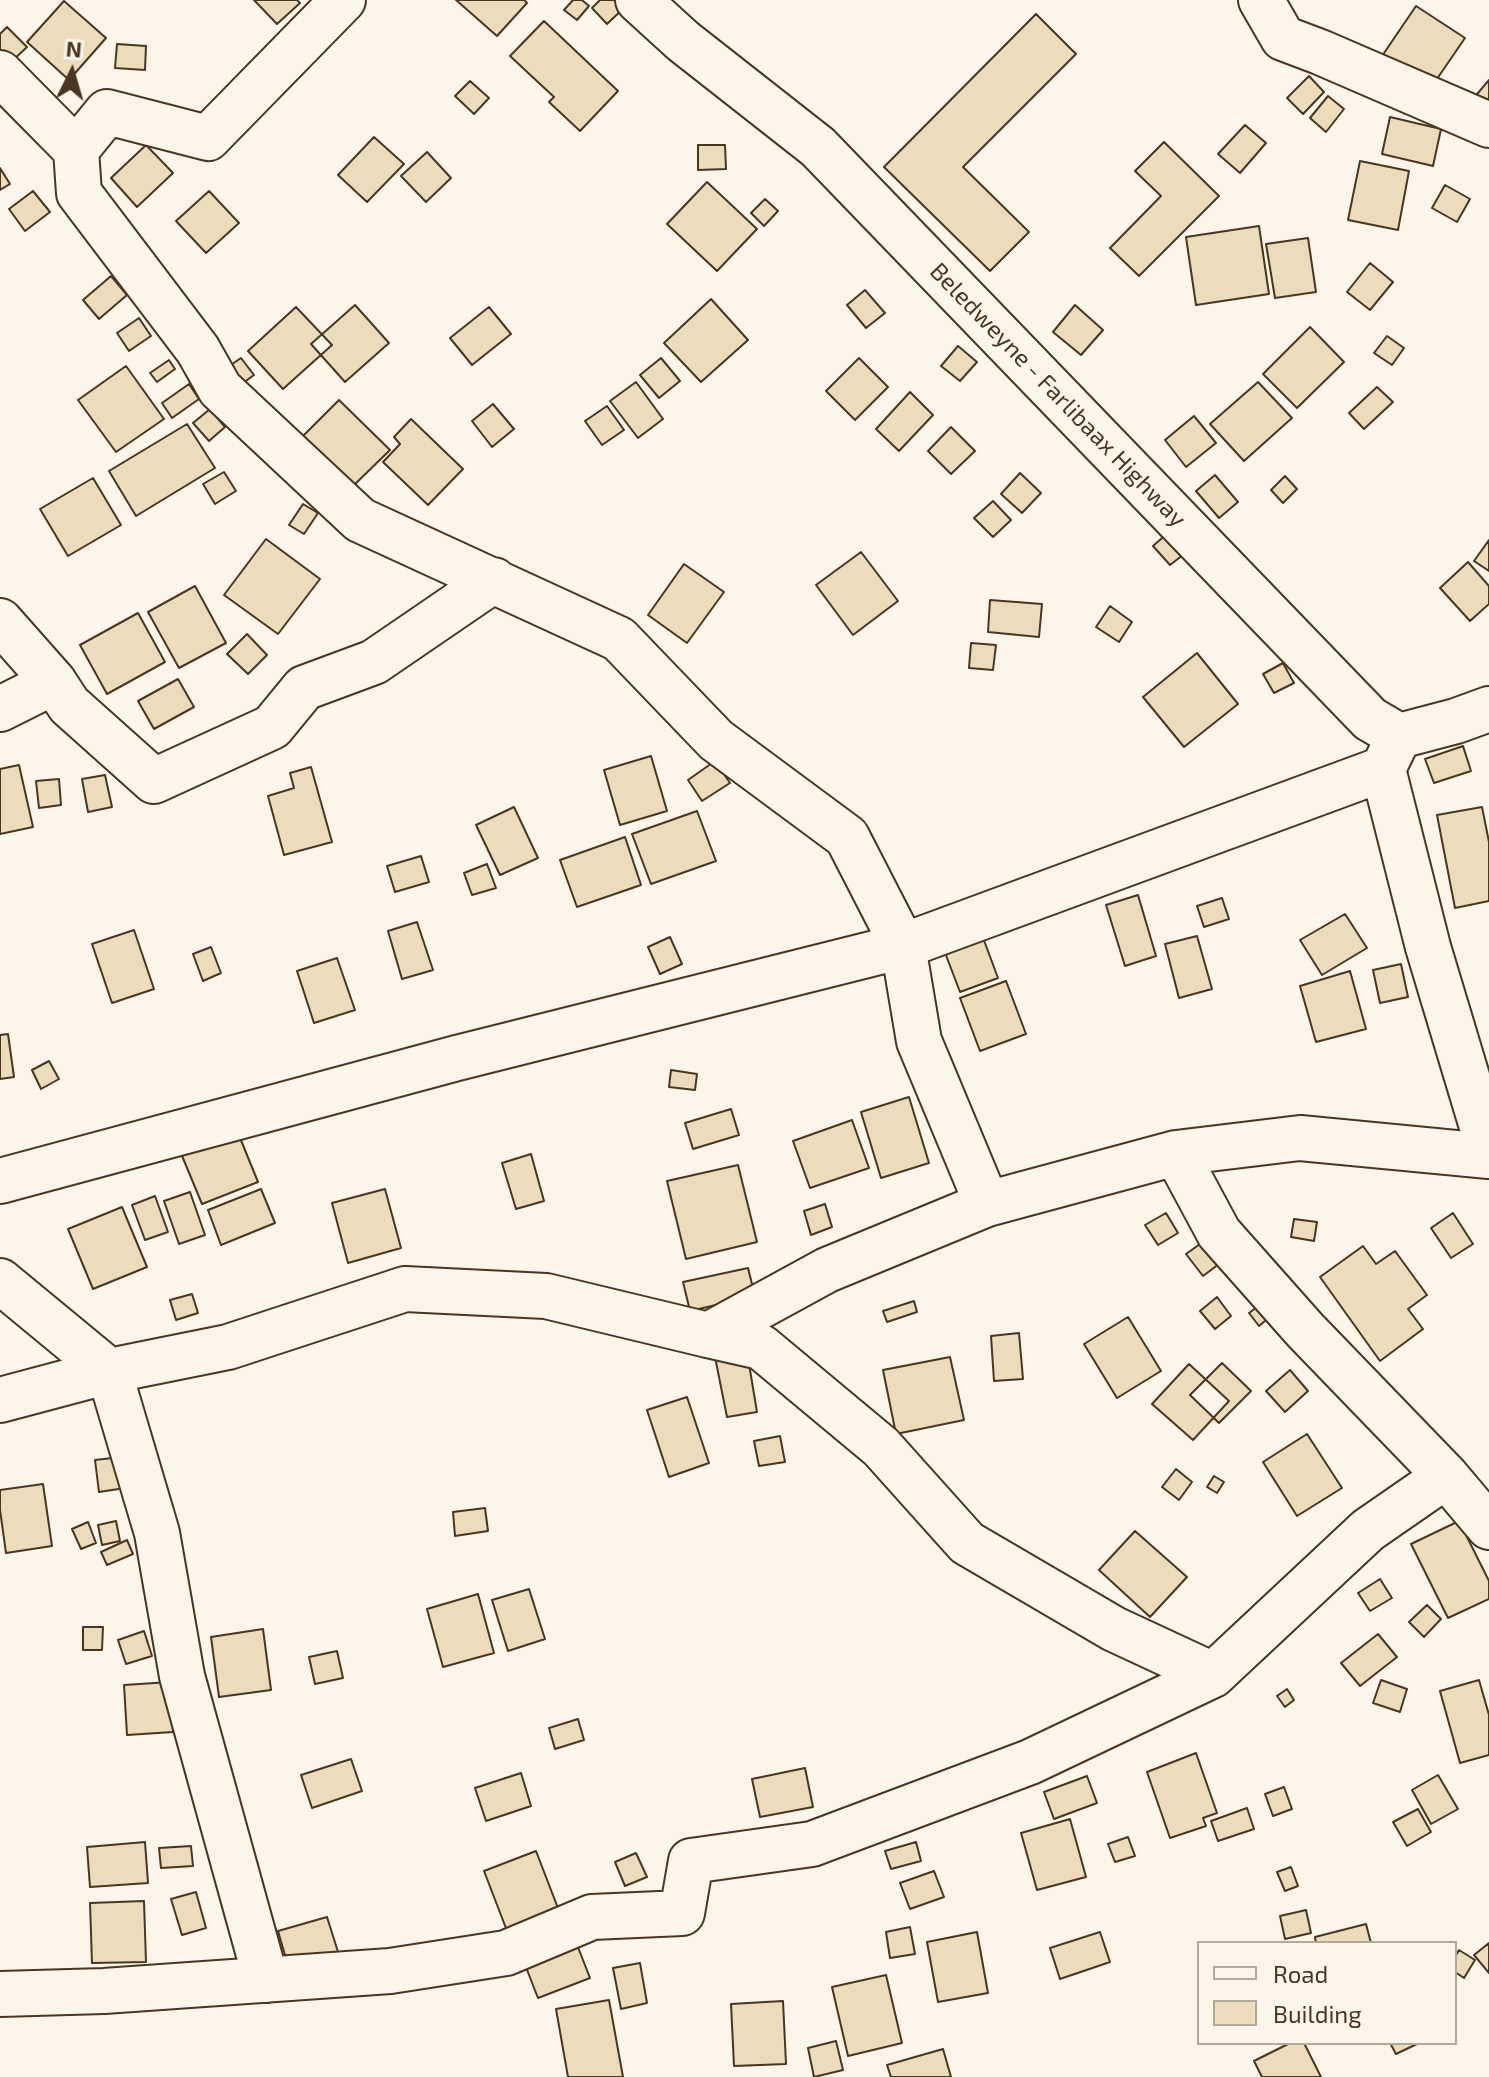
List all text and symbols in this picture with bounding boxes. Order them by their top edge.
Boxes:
north arrow [32,32,112,112]
text: N [65,34,83,62]
street label: Beledweyne - Farlibaax Highway [924,257,1192,533]
legend [1197,1941,1457,2045]
text: Road [1273,1959,1328,1988]
text: Building [1273,1999,1362,2028]

